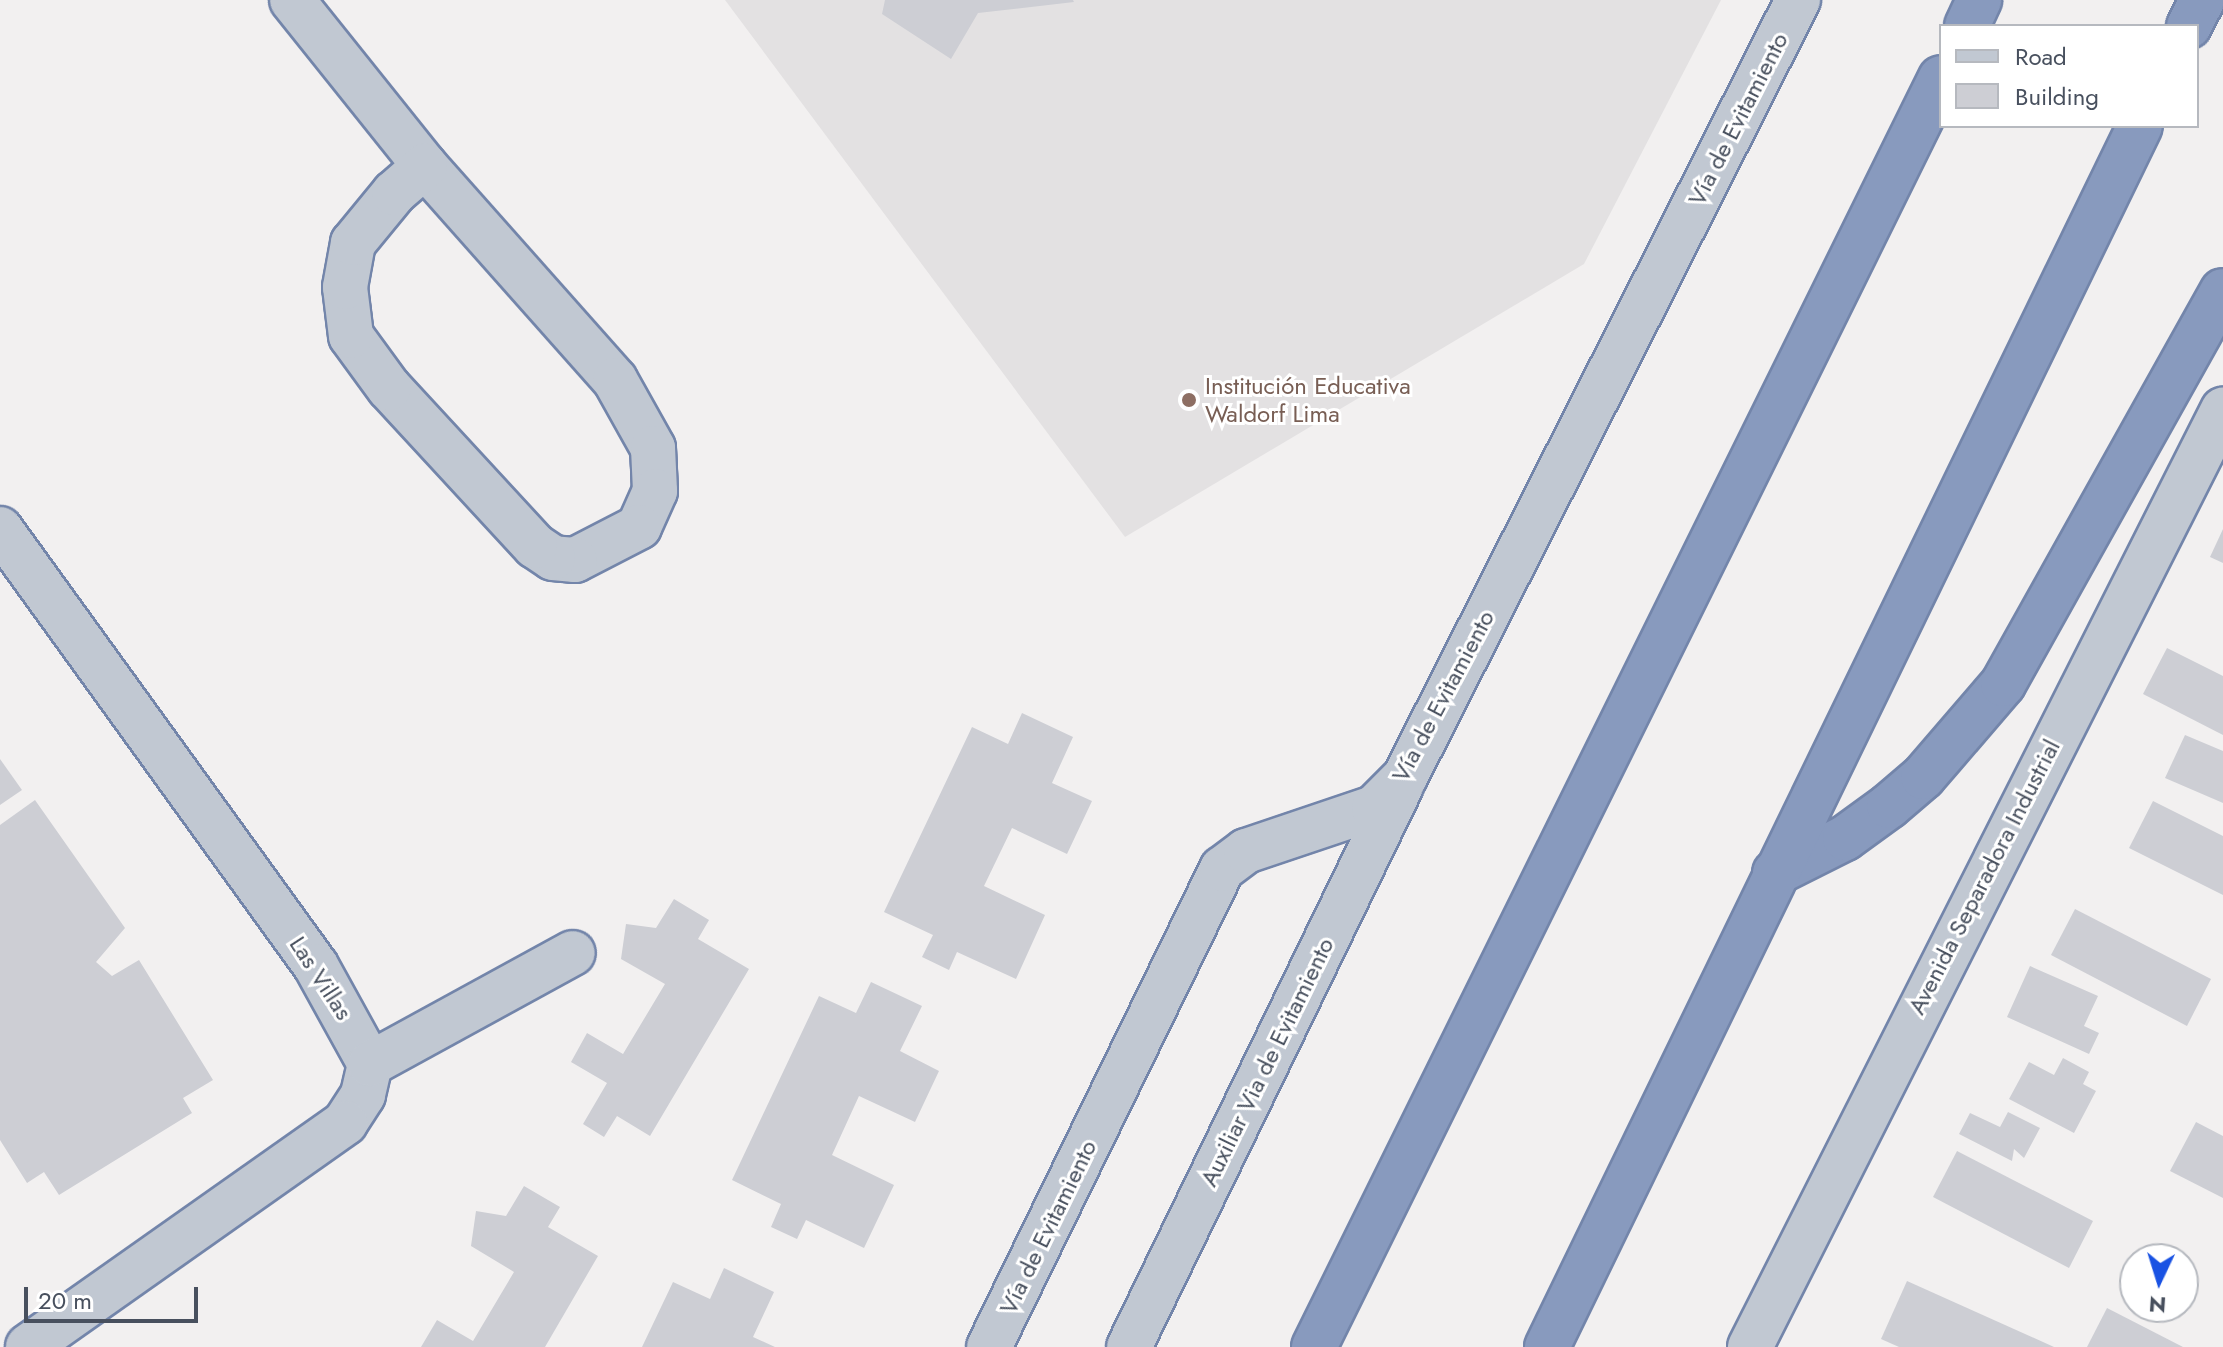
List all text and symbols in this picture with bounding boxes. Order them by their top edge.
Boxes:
legend [1939,24,2199,128]
street label: Vía de Evitamiento [1682,28,1794,210]
text: Road [2015,39,2067,74]
text: Building [2015,79,2099,114]
place label: Institución Educativa Waldorf Lima [1205,372,1411,428]
marker: Institución Educativa Waldorf Lima [1180,391,1198,409]
street label: Vía de Evitamiento [1386,605,1500,787]
street label: Avenida Separadora Industrial [1902,735,2066,1019]
street label: Las Villas [283,931,359,1025]
street label: Auxiliar Via de Evitamiento [1194,933,1340,1191]
street label: Vía de Evitamiento [993,1135,1103,1319]
north arrow [2119,1243,2199,1323]
scale bar [28,1271,202,1321]
text: 20 m [38,1283,92,1318]
text: N [2148,1288,2167,1322]

